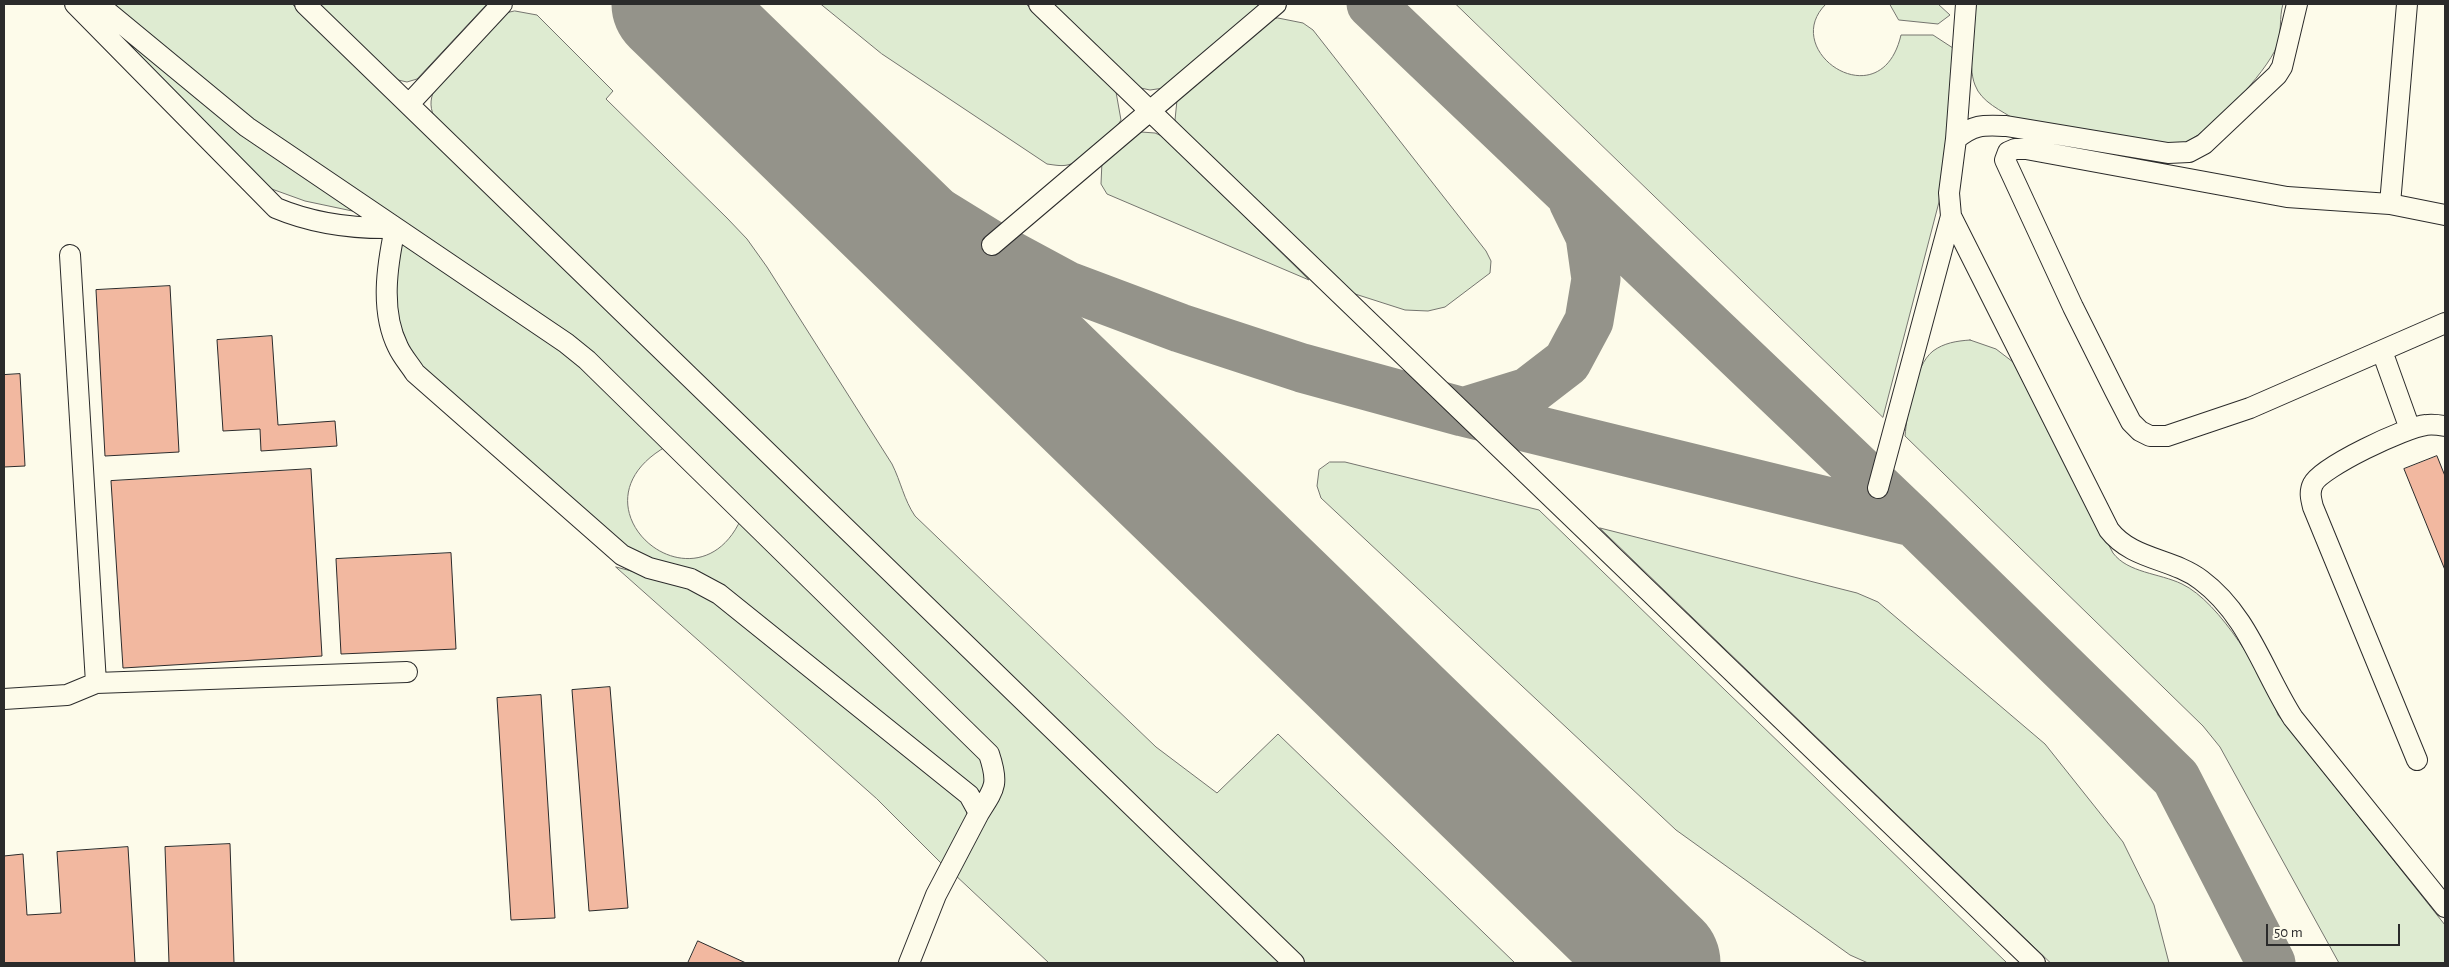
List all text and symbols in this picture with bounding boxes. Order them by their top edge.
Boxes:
scale bar [2269,914,2403,946]
text: 50 m [2274,925,2303,940]

